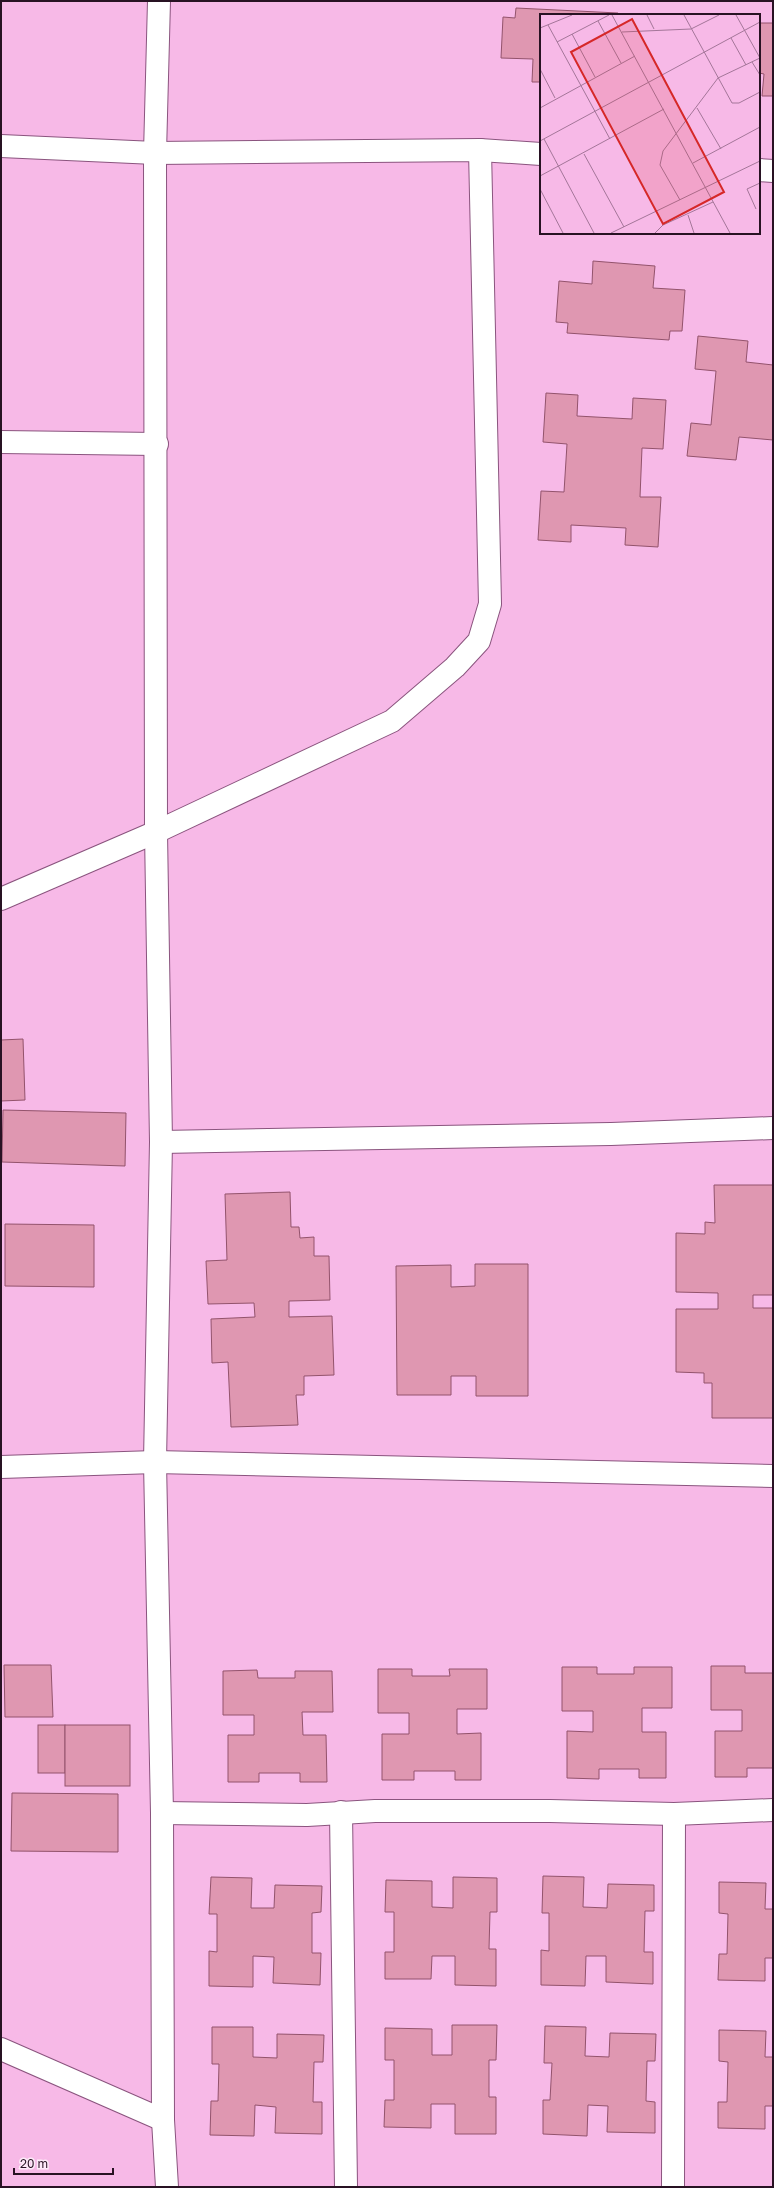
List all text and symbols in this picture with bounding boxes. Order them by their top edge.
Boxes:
inset map [540,14,760,234]
scale bar [14,2150,113,2176]
text: 20 m [20,2156,48,2171]

